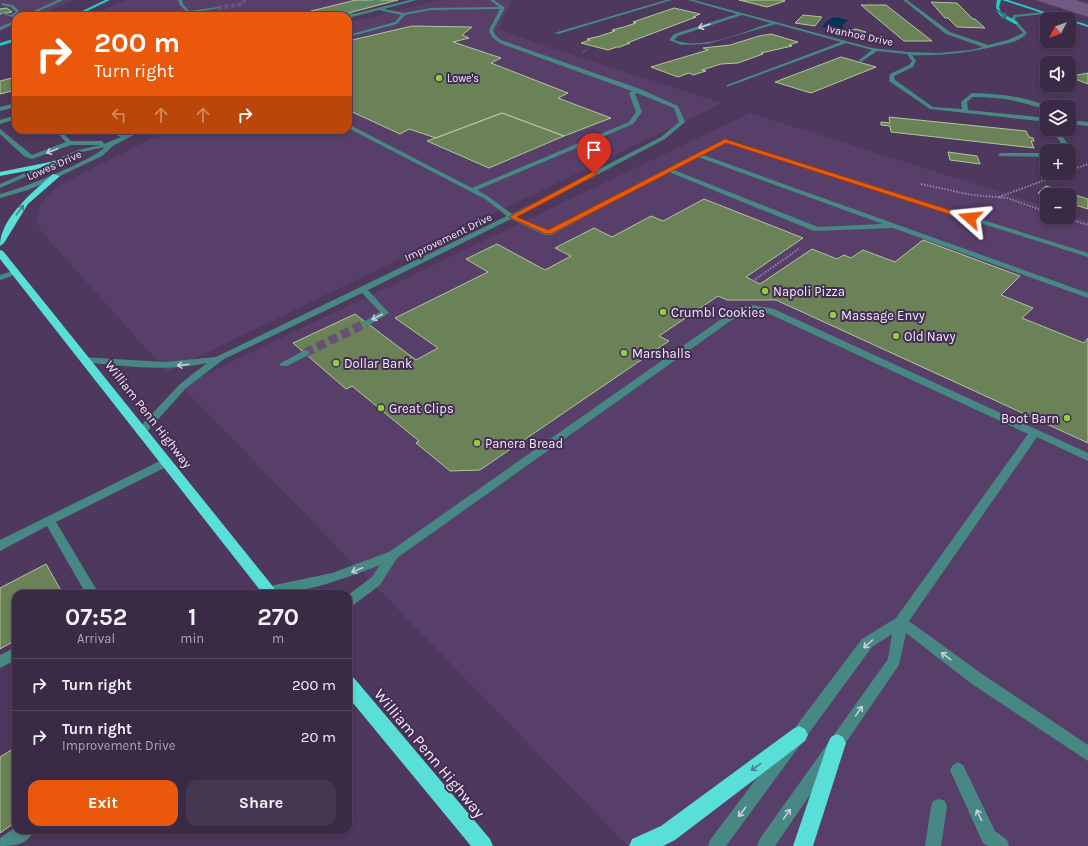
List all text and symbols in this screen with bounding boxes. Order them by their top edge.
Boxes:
one-way arrow [997,9,1007,18]
north arrow [1040,12,1076,48]
map controls [1040,12,1076,224]
street label: Ivanhoe Drive [825,22,895,49]
one-way arrow [697,23,710,30]
text: 200 m [94,26,180,59]
icon: right [28,28,80,80]
button: sound [1040,56,1076,92]
text: Turn right [94,60,174,82]
place label: Lowe's [447,72,479,85]
marker: Lowe's [434,73,444,83]
button: layers [1040,100,1076,136]
icon: left [108,104,130,126]
icon: ahead [150,104,172,126]
icon: ahead [192,104,214,126]
icon: right [234,104,256,126]
pin [577,133,611,174]
icon: arrive [583,139,605,161]
button: + [1040,144,1076,180]
street label: Lowes Drive [25,147,84,183]
one-way arrow [46,148,58,155]
button: − [1040,188,1076,224]
position arrow [949,197,991,239]
one-way arrow [16,204,25,215]
street label: Improvement Drive [402,210,495,264]
place label: Napoli Pizza [773,284,845,299]
marker: Napoli Pizza [760,286,770,296]
place label: Crumbl Cookies [671,305,765,320]
marker: Crumbl Cookies [658,307,668,317]
place label: Massage Envy [841,308,925,323]
marker: Massage Envy [828,310,838,320]
one-way arrow [372,314,384,321]
place label: Old Navy [904,329,955,344]
marker: Old Navy [891,331,901,341]
place label: Marshalls [632,346,691,361]
marker: Marshalls [619,348,629,358]
place label: Dollar Bank [344,356,412,371]
street label: William Penn Highway [102,358,195,471]
marker: Dollar Bank [331,358,341,368]
one-way arrow [177,361,190,369]
place label: Great Clips [389,401,454,416]
marker: Great Clips [376,403,386,413]
place label: Boot Barn [1001,411,1059,426]
marker: Boot Barn [1062,413,1072,423]
place label: Panera Bread [485,436,563,451]
marker: Panera Bread [472,438,482,448]
one-way arrow [351,566,363,574]
text: 07:52 [65,603,127,631]
text: 1 [188,603,196,631]
text: 270 [257,603,299,631]
text: Arrival [77,631,115,646]
text: min [180,631,204,646]
text: m [272,631,284,646]
one-way arrow [863,639,873,648]
one-way arrow [940,652,951,660]
icon: right [28,674,50,696]
text: Turn right [62,676,132,694]
text: 200 m [292,676,336,694]
street label: William Penn Highway [370,685,489,822]
one-way arrow [855,705,863,716]
text: Turn right [62,720,132,738]
icon: right [28,726,50,748]
text: 20 m [301,728,336,746]
text: Improvement Drive [62,738,175,753]
one-way arrow [751,763,762,771]
button: Exit [28,780,178,826]
button: Share [186,780,336,826]
one-way arrow [738,806,746,817]
one-way arrow [783,809,791,820]
one-way arrow [975,810,982,822]

